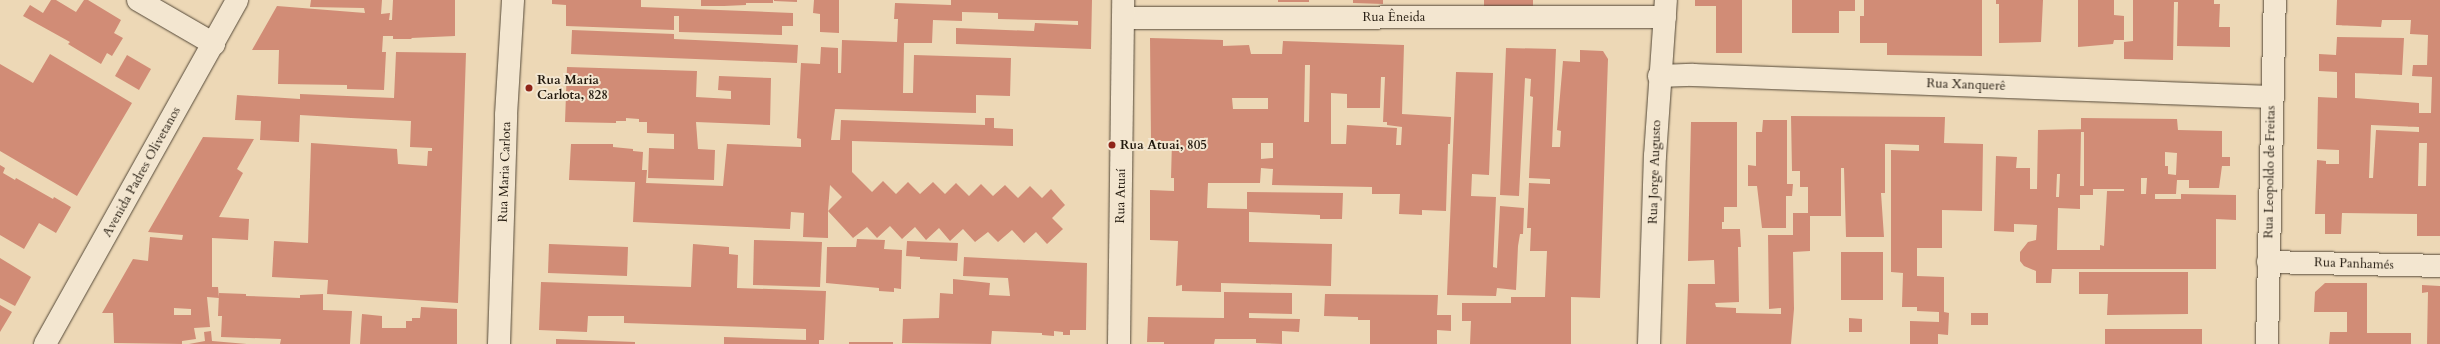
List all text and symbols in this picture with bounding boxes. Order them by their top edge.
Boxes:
street label: Rua Êneida [1363,9,1425,25]
place label: Rua Maria Carlota, 828 [537,73,608,104]
street label: Rua Xanquerê [1926,76,2006,94]
marker: Rua Maria Carlota, 828 [524,83,534,93]
street label: Avenida Padres Olivetanos [100,104,184,240]
street label: Rua Leopoldo de Freitas [2261,105,2279,239]
street label: Rua Jorge Augusto [1645,120,1665,224]
street label: Rua Maria Carlota [495,121,515,223]
place label: Rua Atuai, 805 [1120,137,1207,153]
marker: Rua Atuai, 805 [1107,140,1117,150]
street label: Rua Atuaí [1113,168,1129,224]
street label: Rua Panhamés [2314,255,2394,273]

